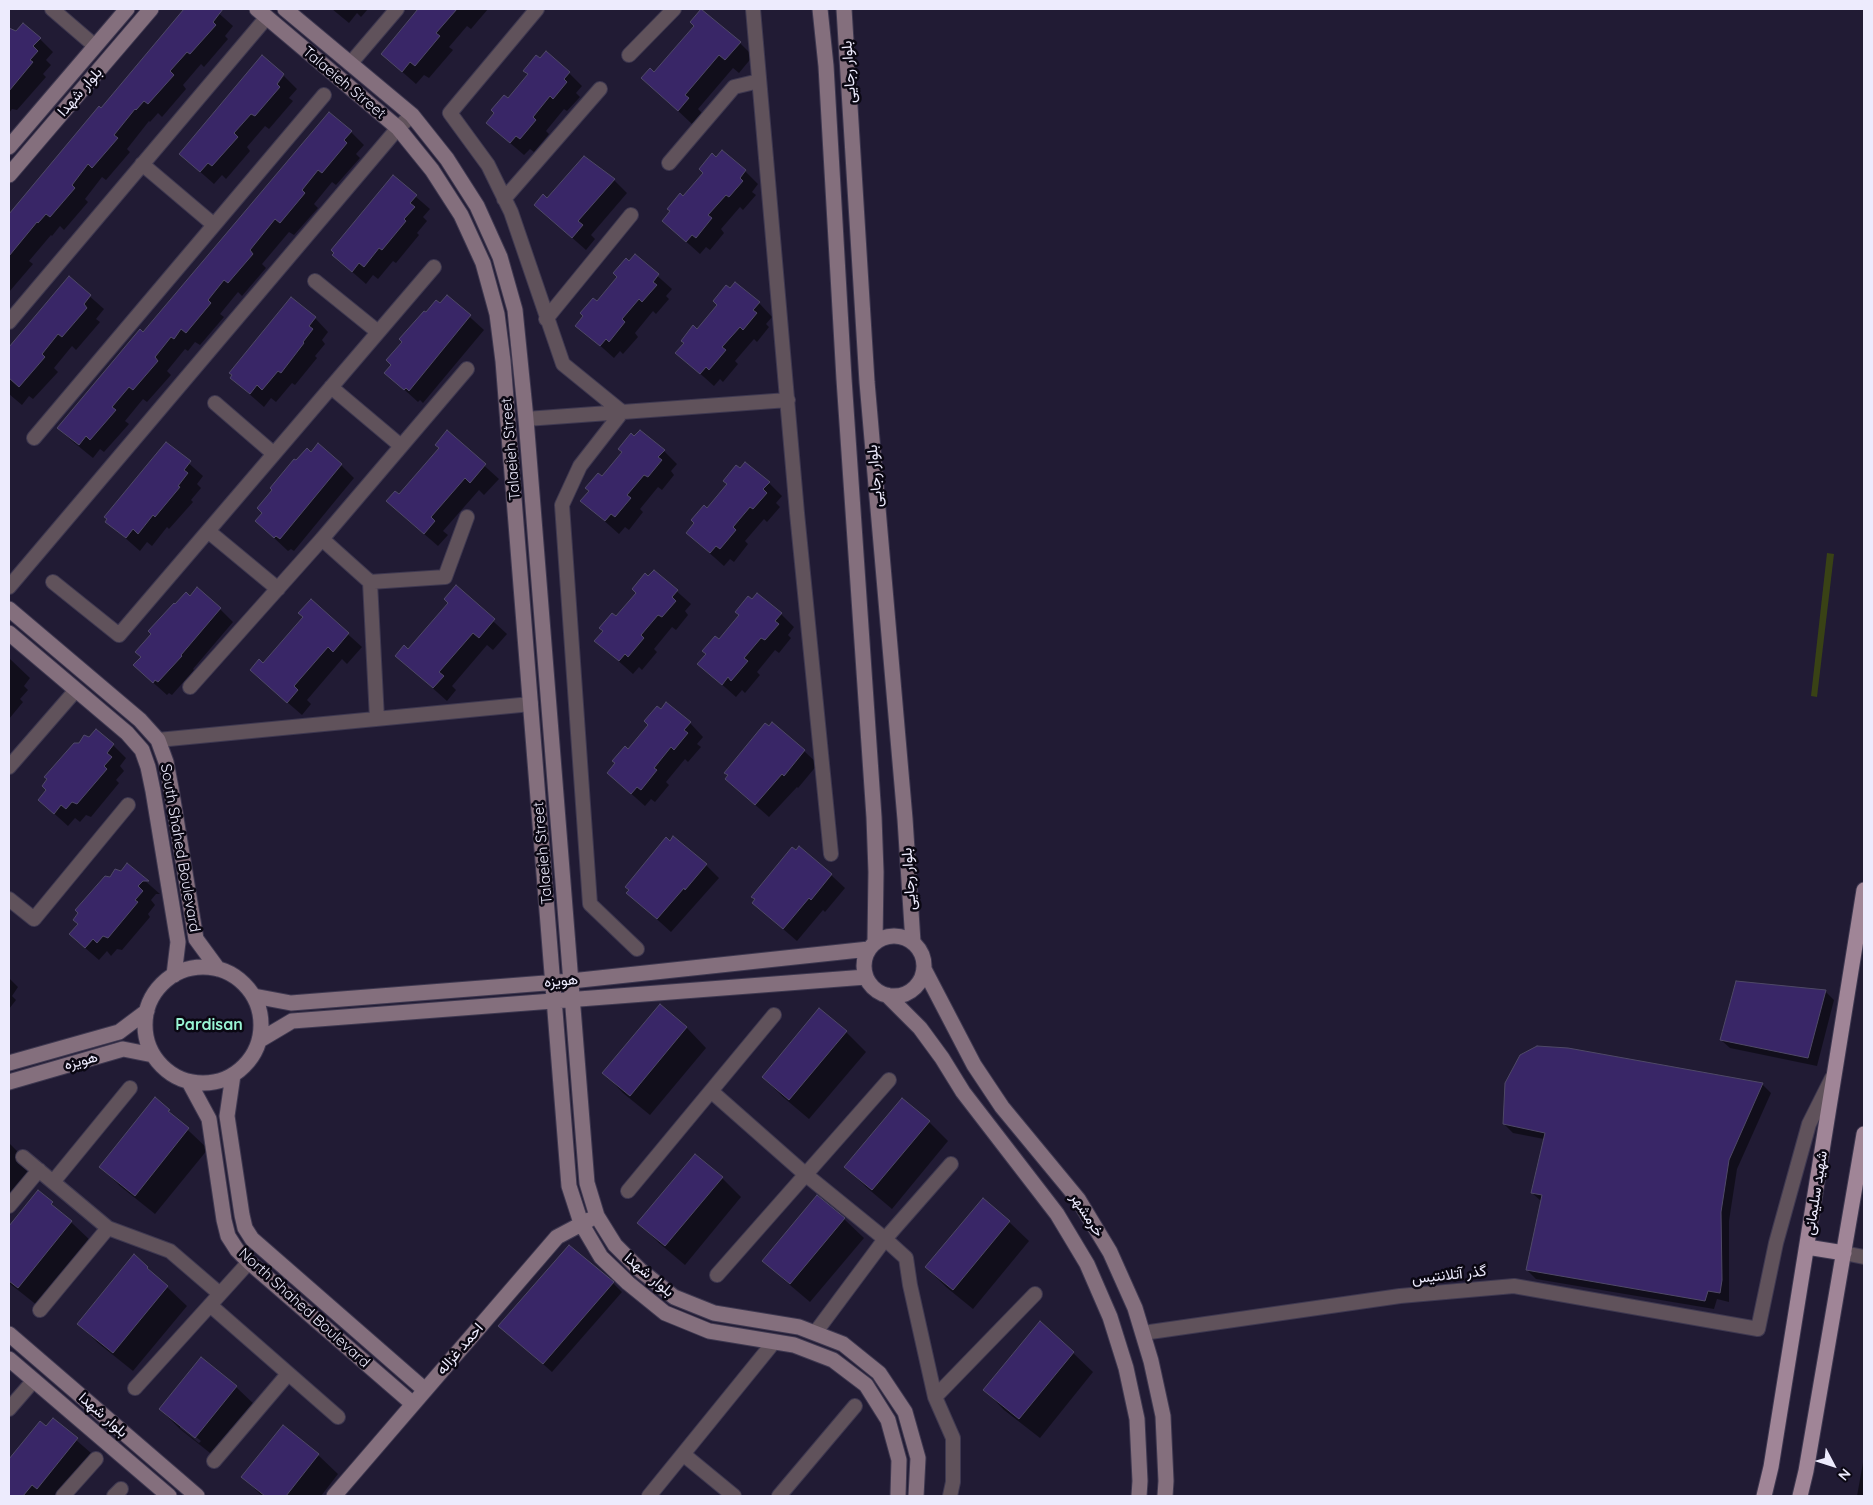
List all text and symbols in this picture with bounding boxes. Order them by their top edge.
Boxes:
street label: بلوار رجایی [838,40,860,104]
street label: Talaeieh Street [299,43,389,123]
street label: بلوار شهدا [54,64,106,120]
street label: Talaeieh Street [498,397,524,501]
street label: بلوار رجایی [863,444,887,508]
street label: South Shahed Boulevard [156,762,204,934]
street label: Talaeieh Street [530,801,556,905]
street label: بلوار رجایی [898,847,920,911]
street label: هویزه [543,971,579,991]
district label: Pardisan [175,1015,243,1035]
street label: هویزه [62,1048,100,1074]
street label: شهید سلیمانی [1800,1149,1832,1237]
street label: خرمشهر [1066,1190,1108,1240]
street label: North Shahed Boulevard [235,1244,373,1372]
street label: بلوار شهدا [620,1249,678,1301]
street label: گذر آتلانتیس [1411,1262,1487,1288]
street label: احمد غزاله [433,1320,487,1378]
street label: بلوار شهدا [75,1389,131,1441]
north arrow [1808,1440,1858,1490]
text: N [1834,1465,1855,1484]

